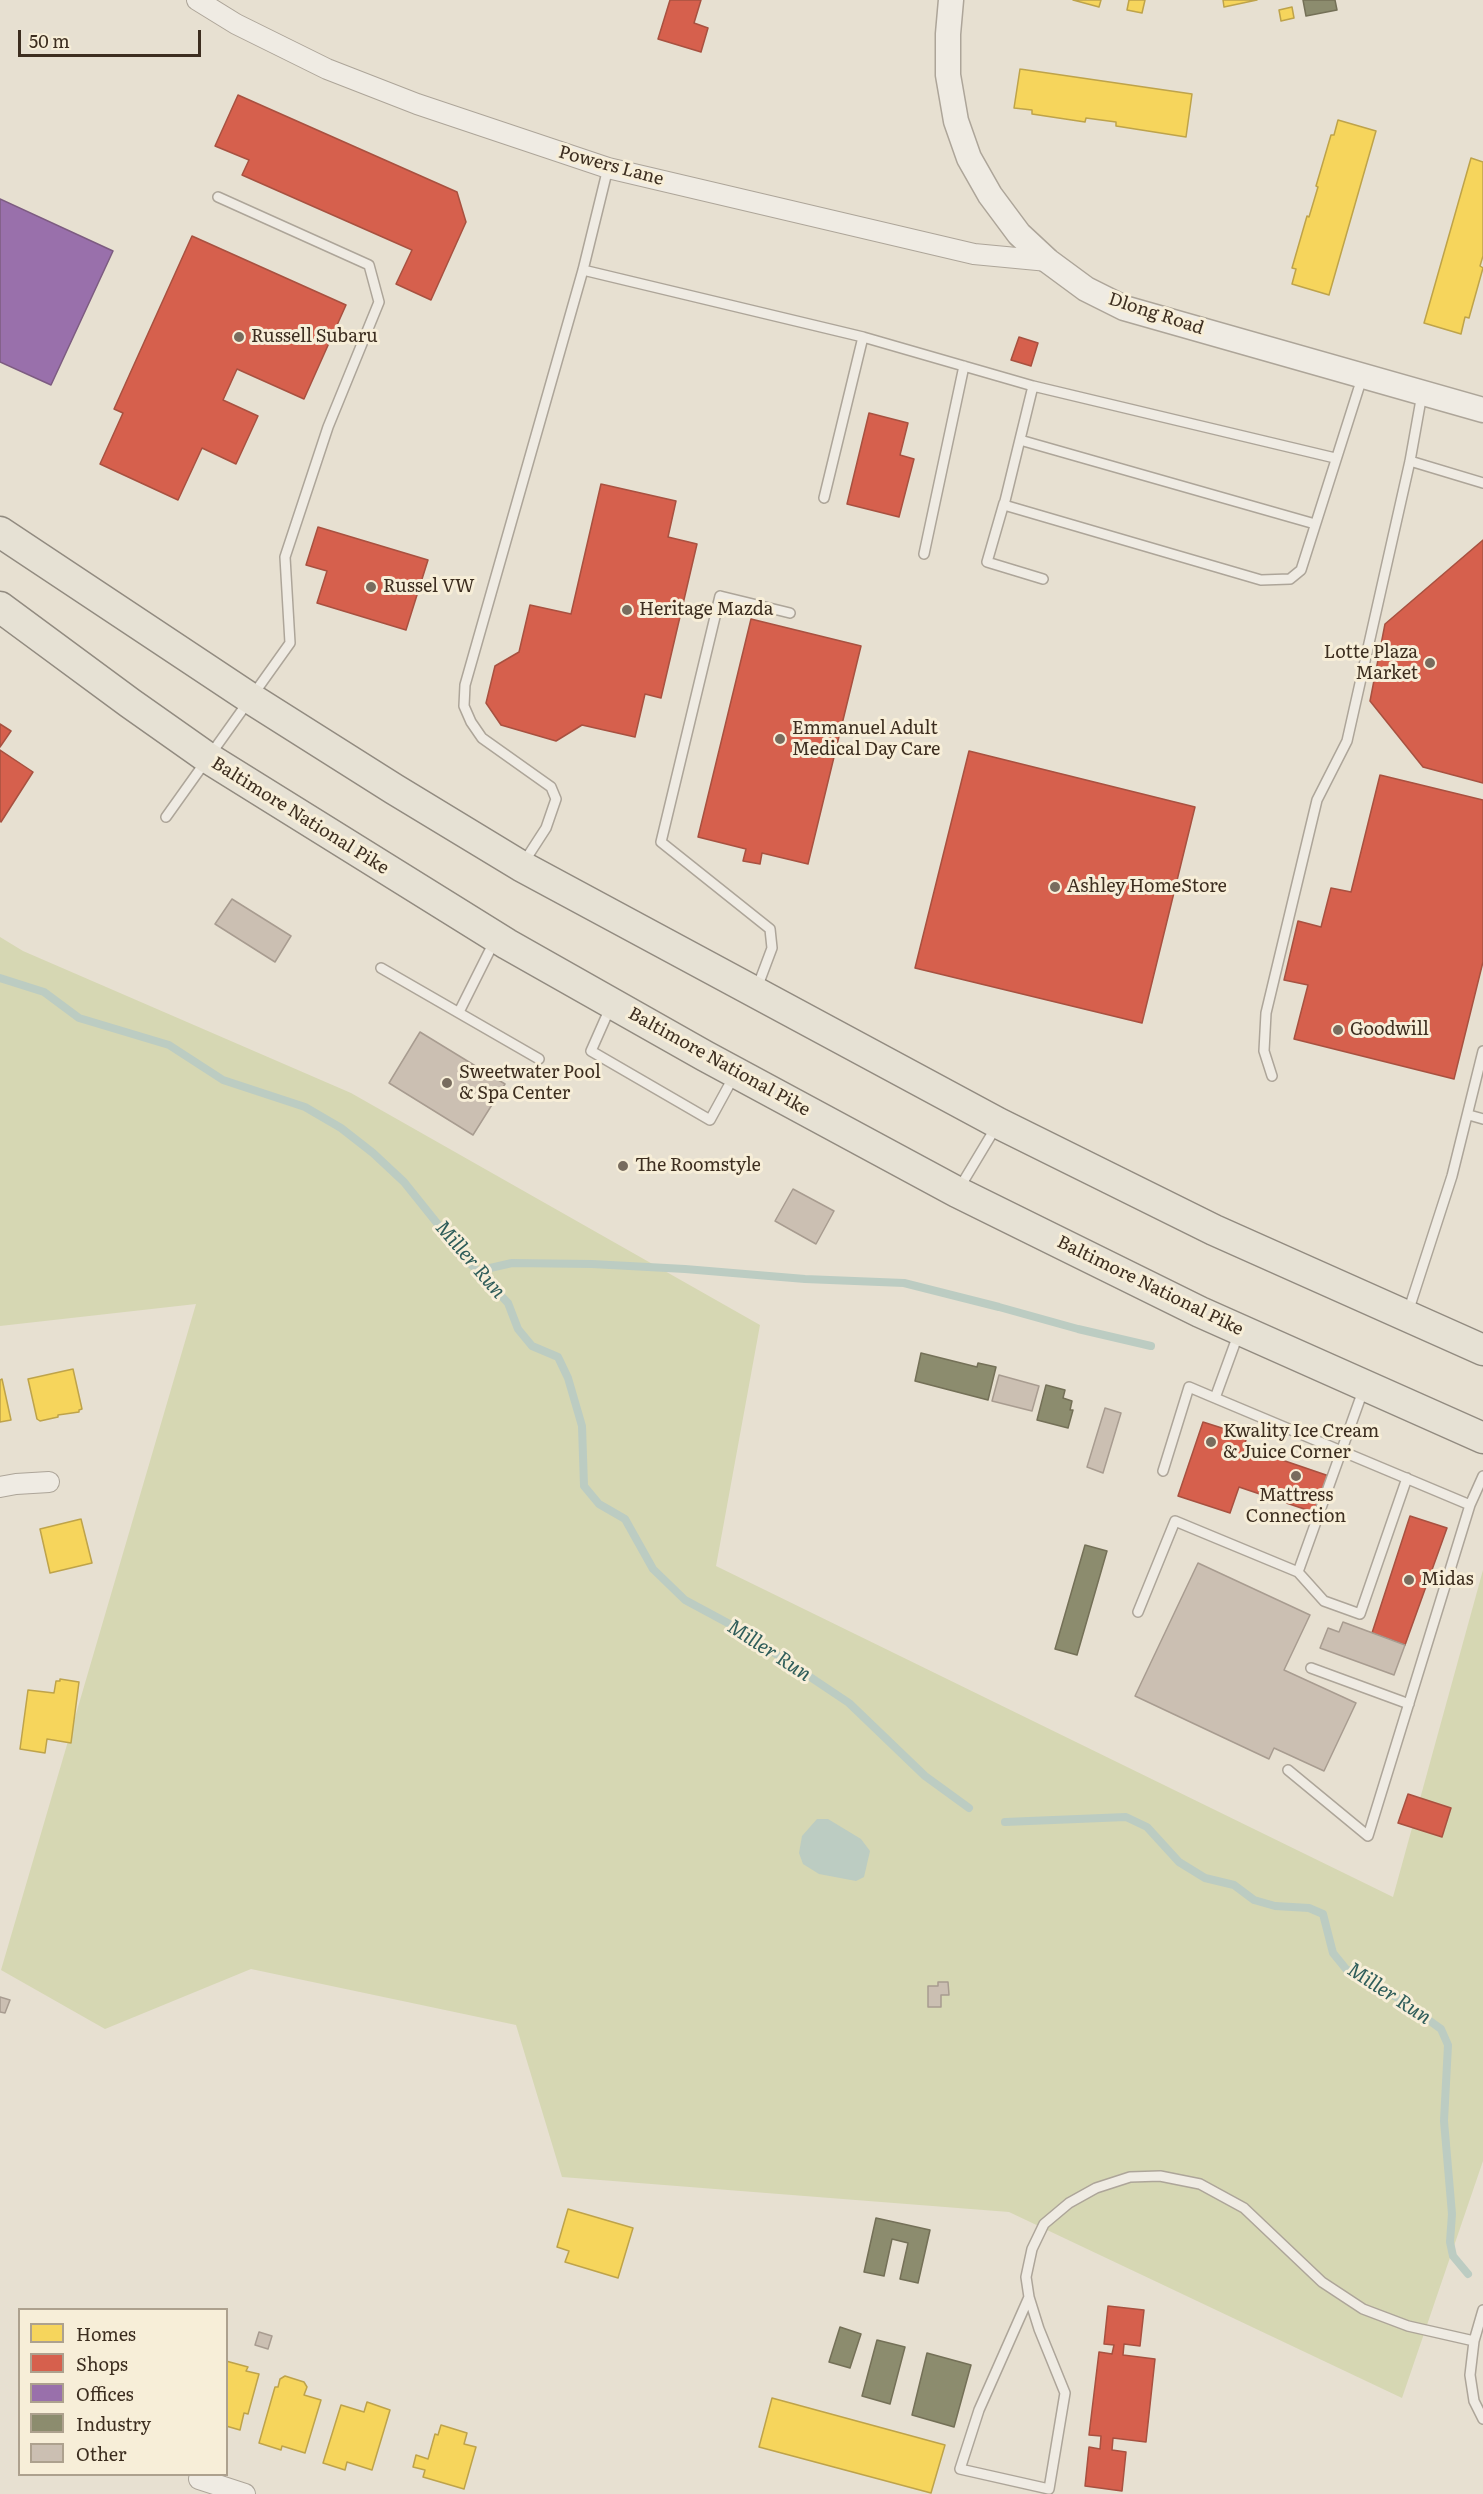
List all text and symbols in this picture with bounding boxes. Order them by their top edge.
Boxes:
scale bar [21,18,204,56]
text: 50 m [29,27,70,54]
street label: Powers Lane [556,142,666,190]
street label: Dlong Road [1105,288,1207,340]
place label: Russell Subaru [251,326,378,348]
marker: Russell Subaru [232,330,246,344]
place label: Russel VW [383,576,475,598]
marker: Russel VW [364,580,378,594]
place label: Heritage Mazda [639,599,773,621]
marker: Heritage Mazda [620,603,634,617]
place label: Lotte Plaza Market [1324,642,1418,684]
marker: Lotte Plaza Market [1423,656,1437,670]
place label: Emmanuel Adult Medical Day Care [792,718,940,760]
marker: Emmanuel Adult Medical Day Care [773,732,787,746]
street label: Baltimore National Pike [207,753,393,879]
place label: Ashley HomeStore [1067,876,1227,898]
marker: Ashley HomeStore [1048,880,1062,894]
street label: Baltimore National Pike [624,1003,814,1121]
place label: Goodwill [1350,1019,1429,1041]
marker: Goodwill [1331,1023,1345,1037]
place label: Sweetwater Pool & Spa Center [459,1062,601,1104]
marker: Sweetwater Pool & Spa Center [440,1076,454,1090]
place label: The Roomstyle [635,1155,761,1177]
marker: The Roomstyle [616,1159,630,1173]
water label: Miller Run [430,1216,510,1304]
street label: Baltimore National Pike [1053,1231,1247,1341]
place label: Kwality Ice Cream & Juice Corner [1223,1421,1379,1464]
marker: Kwality Ice Cream & Juice Corner [1204,1435,1218,1449]
marker: Mattress Connection [1289,1469,1303,1483]
place label: Mattress Connection [1246,1485,1346,1528]
place label: Midas [1421,1569,1474,1591]
marker: Midas [1402,1573,1416,1587]
water label: Miller Run [723,1615,815,1687]
water label: Miller Run [1343,1958,1435,2030]
legend [18,2308,228,2476]
text: Homes [76,2320,136,2347]
text: Shops [76,2350,128,2377]
text: Offices [76,2380,134,2407]
text: Industry [76,2410,151,2437]
text: Other [76,2440,126,2467]

